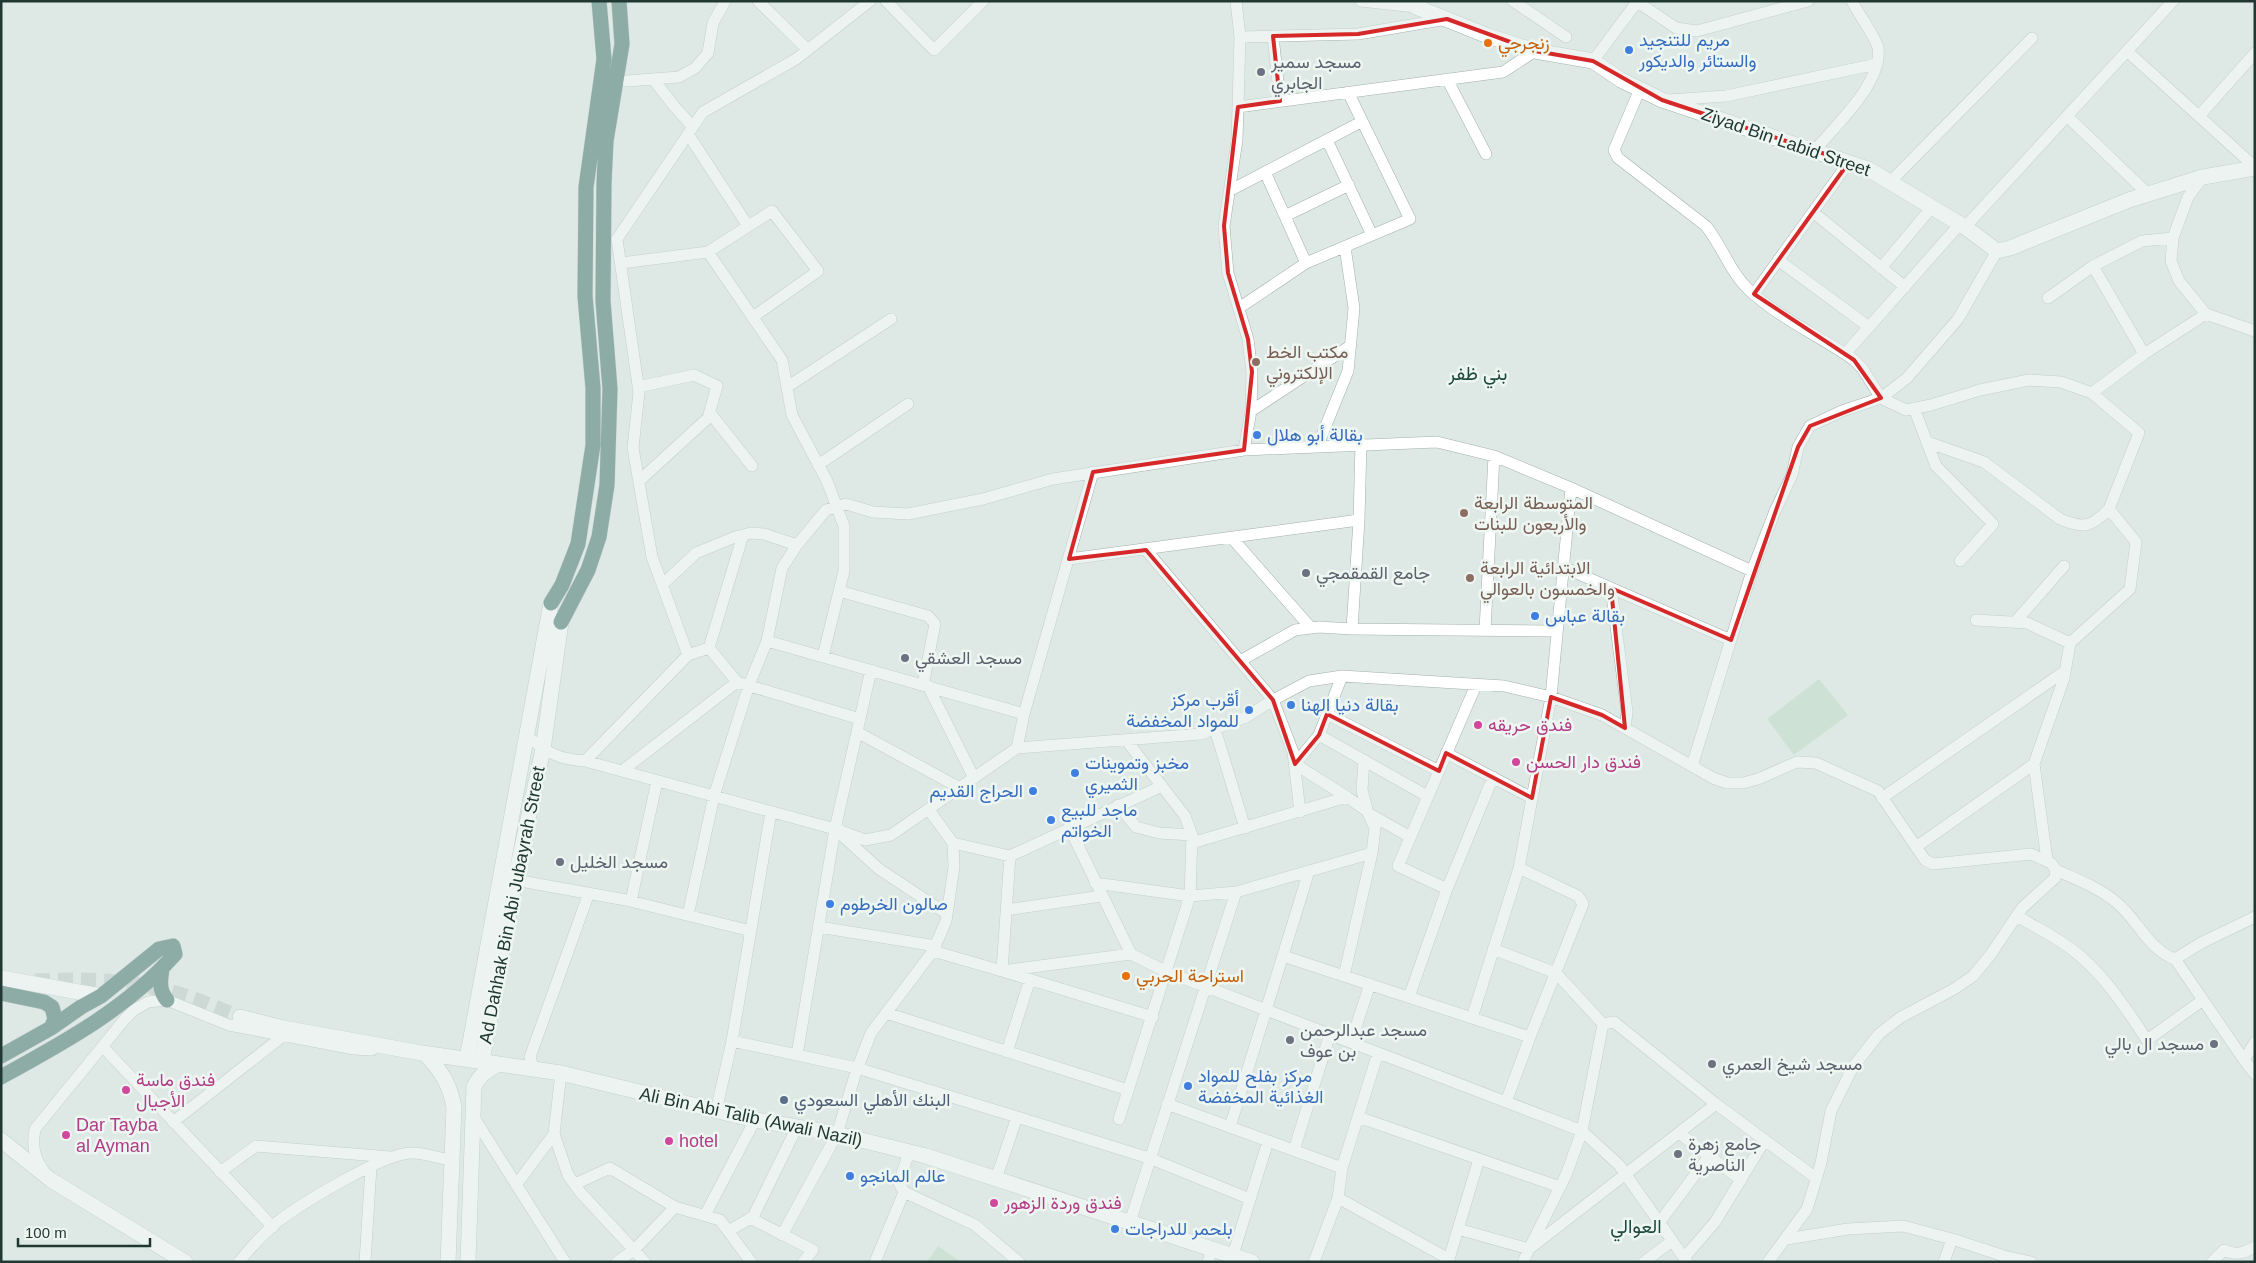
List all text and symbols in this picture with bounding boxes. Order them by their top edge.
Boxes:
place label: مريم للتنجيد والستائر والديكور [1638,30,1757,72]
place label: زنجرجي [1498,33,1550,58]
marker: زنجرجي [1482,37,1494,49]
marker: مريم للتنجيد والستائر والديكور [1623,44,1635,56]
place label: مسجد سمير الجابري [1270,52,1361,98]
marker: مسجد سمير الجابري [1255,66,1267,78]
street label: Ziyad Bin Labid Street [1699,104,1873,180]
place label: مكتب الخط الإلكتروني [1266,342,1348,388]
marker: مكتب الخط الإلكتروني [1250,356,1262,368]
district label: بني ظفر [1448,363,1507,389]
place label: بقالة أبو هلال [1267,425,1363,446]
marker: بقالة أبو هلال [1251,429,1263,441]
place label: المتوسطة الرابعة والأربعون للبنات [1474,493,1593,535]
marker: المتوسطة الرابعة والأربعون للبنات [1458,507,1470,519]
place label: الابتدائية الرابعة والخمسون بالعوالي [1480,558,1615,604]
place label: جامع القمقمجي [1316,563,1430,588]
marker: جامع القمقمجي [1300,567,1312,579]
marker: الابتدائية الرابعة والخمسون بالعوالي [1464,572,1476,584]
place label: بقالة عباس [1545,606,1625,627]
marker: بقالة عباس [1529,610,1541,622]
place label: مسجد العشقي [915,648,1022,673]
marker: مسجد العشقي [899,652,911,664]
place label: أقرب مركز للمواد المخفضة [1126,690,1239,732]
place label: بقالة دنيا الهنا [1301,695,1399,716]
marker: بقالة دنيا الهنا [1285,699,1297,711]
marker: أقرب مركز للمواد المخفضة [1243,704,1255,716]
place label: فندق حريقه [1488,715,1572,736]
marker: فندق حريقه [1472,719,1484,731]
place label: فندق دار الحسن [1526,752,1641,773]
place label: مخبز وتموينات الثميري [1085,753,1189,799]
marker: فندق دار الحسن [1510,756,1522,768]
street label: Ad Dahhak Bin Abi Jubayrah Street [475,765,549,1045]
marker: مخبز وتموينات الثميري [1069,767,1081,779]
place label: الحراج القديم [930,781,1023,803]
marker: الحراج القديم [1027,785,1039,797]
place label: ماجد للبيع الخواتم [1061,800,1137,843]
marker: ماجد للبيع الخواتم [1045,814,1057,826]
place label: مسجد الخليل [570,852,668,873]
marker: مسجد الخليل [554,856,566,868]
place label: صالون الخرطوم [840,894,948,916]
marker: صالون الخرطوم [824,898,836,910]
place label: استراحة الحربي [1136,966,1244,991]
marker: استراحة الحربي [1120,970,1132,982]
place label: مسجد عبدالرحمن بن عوف [1300,1020,1427,1062]
marker: مسجد عبدالرحمن بن عوف [1284,1034,1296,1046]
place label: مسجد ال بالي [2105,1034,2204,1059]
marker: مسجد ال بالي [2208,1038,2220,1050]
place label: مسجد شيخ العمري [1722,1054,1862,1079]
marker: مسجد شيخ العمري [1706,1058,1718,1070]
place label: مركز بفلح للمواد الغذائية المخفضة [1198,1066,1324,1107]
place label: فندق ماسة الأجيال [136,1070,215,1112]
marker: مركز بفلح للمواد الغذائية المخفضة [1182,1080,1194,1092]
marker: فندق ماسة الأجيال [120,1084,132,1096]
street label: Ali Bin Abi Talib (Awali Nazil) [638,1084,864,1150]
place label: البنك الأهلي السعودي [794,1090,951,1115]
marker: البنك الأهلي السعودي [778,1094,790,1106]
place label: Dar Tayba al Ayman [76,1115,159,1156]
marker: Dar Tayba al Ayman [60,1129,72,1141]
place label: hotel [679,1131,718,1151]
place label: جامع زهرة الناصرية [1688,1134,1761,1176]
marker: hotel [663,1135,675,1147]
marker: جامع زهرة الناصرية [1672,1148,1684,1160]
place label: عالم المانجو [860,1166,946,1188]
marker: عالم المانجو [844,1170,856,1182]
place label: فندق وردة الزهور [1003,1193,1122,1214]
marker: فندق وردة الزهور [988,1197,1000,1209]
scale bar [18,1216,150,1248]
district label: العوالي [1610,1216,1662,1242]
place label: بلحمر للدراجات [1125,1219,1233,1240]
marker: بلحمر للدراجات [1109,1223,1121,1235]
text: 100 m [25,1224,67,1241]

